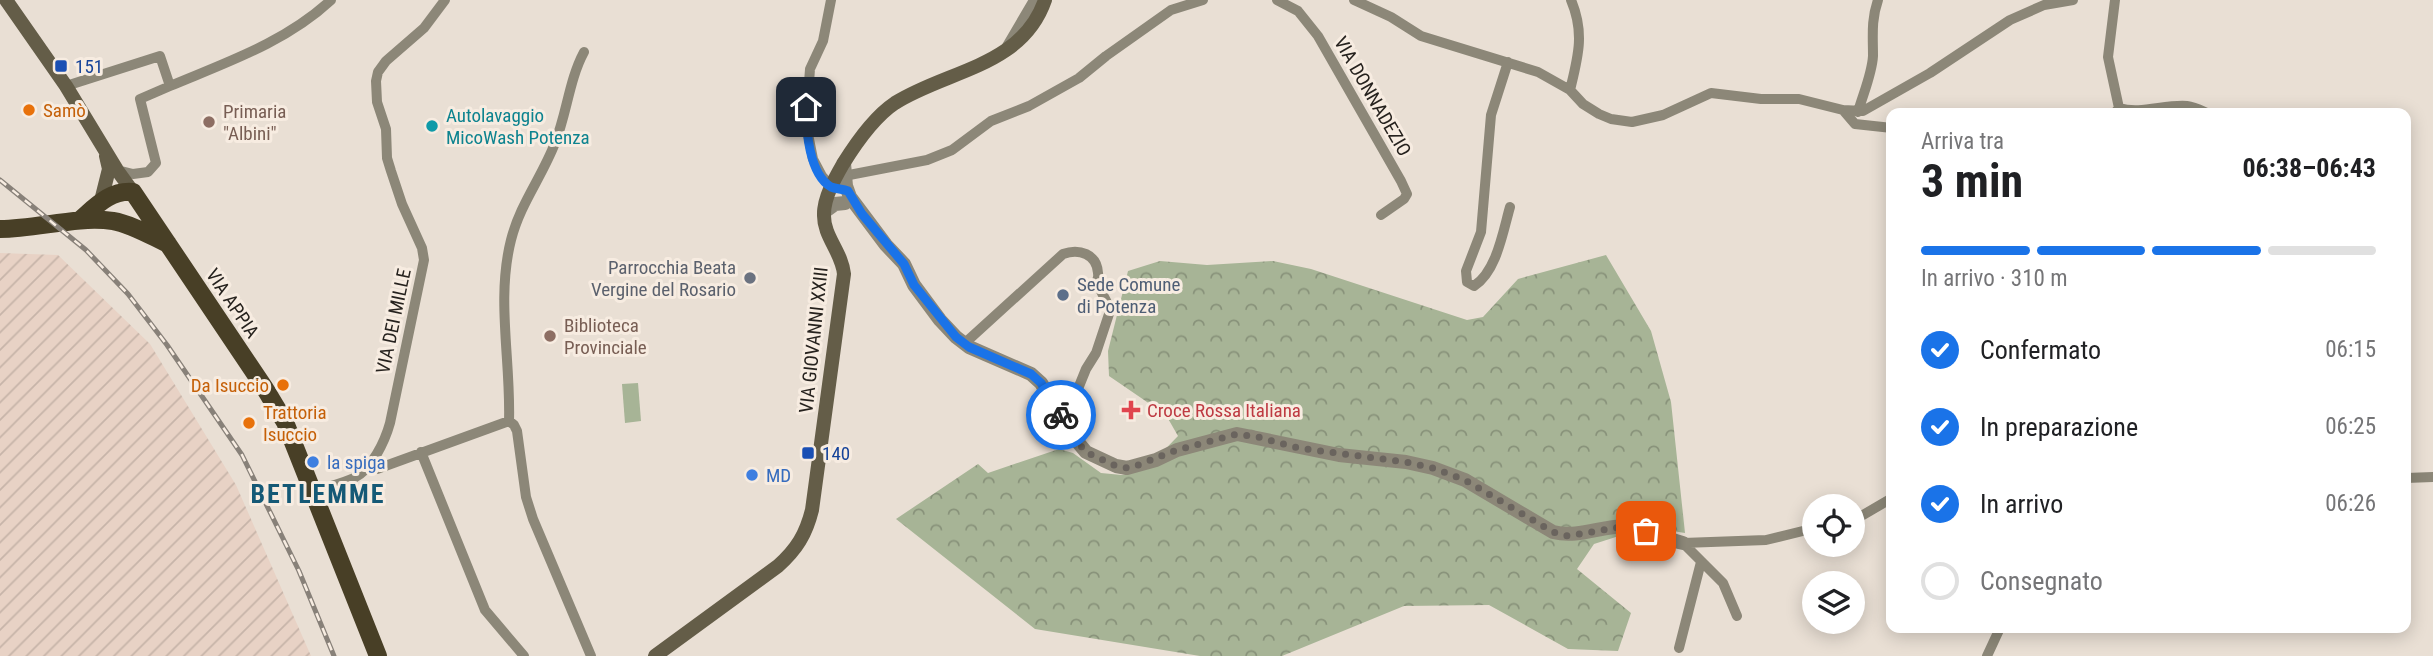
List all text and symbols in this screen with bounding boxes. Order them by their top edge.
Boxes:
street label: VIA DONNADEZIO [1329,32,1416,160]
place label: 151 [75,55,103,78]
marker: 151 [53,58,69,74]
pin [776,77,836,137]
icon: home [787,88,825,126]
place label: Samò [43,99,86,122]
place label: Primaria "Albini" [223,100,286,145]
marker: Samò [21,102,37,118]
place label: Autolavaggio MicoWash Potenza [446,104,590,149]
marker: Primaria "Albini" [201,114,217,130]
marker: Autolavaggio MicoWash Potenza [424,118,440,134]
text: Arriva tra [1921,128,2004,155]
text: 06:38–06:43 [2242,153,2376,183]
text: 3 min [1921,154,2023,208]
place label: Parrocchia Beata Vergine del Rosario [591,256,736,301]
street label: VIA APPIA [201,264,264,342]
text: In arrivo · 310 m [1921,265,2068,292]
street label: VIA DEI MILLE [371,266,416,376]
street label: VIA GIOVANNI XXIII [794,266,833,414]
marker: Parrocchia Beata Vergine del Rosario [742,270,758,286]
place label: Sede Comune di Potenza [1077,273,1180,318]
marker: Sede Comune di Potenza [1055,287,1071,303]
place label: Biblioteca Provinciale [564,314,647,359]
marker: Biblioteca Provinciale [542,328,558,344]
icon: check [1921,331,1959,369]
text: Confermato [1980,335,2101,365]
text: 06:15 [2325,336,2376,363]
place label: Da Isuccio [191,374,269,397]
marker: Da Isuccio [275,377,291,393]
courier [1026,380,1096,450]
icon: bike [1042,396,1080,434]
place label: Croce Rossa Italiana [1147,399,1301,422]
marker: Croce Rossa Italiana [1121,400,1141,420]
place label: Trattoria Isuccio [263,401,327,446]
icon: check [1921,408,1959,446]
text: In preparazione [1980,412,2138,442]
text: 06:25 [2325,413,2376,440]
marker: Trattoria Isuccio [241,415,257,431]
place label: 140 [822,442,850,465]
marker: 140 [800,445,816,461]
place label: la spiga [327,451,386,474]
marker: la spiga [305,454,321,470]
place label: MD [766,464,791,487]
marker: MD [744,467,760,483]
district label: BETLEMME [250,479,386,509]
icon: check [1921,485,1959,523]
text: In arrivo [1980,489,2063,519]
text: 06:26 [2325,490,2376,517]
map controls [1802,494,1865,634]
button: locate [1802,494,1865,557]
pin [1616,501,1676,561]
icon: bag [1627,512,1665,550]
text: Consegnato [1980,566,2103,596]
button: layers [1802,571,1865,634]

